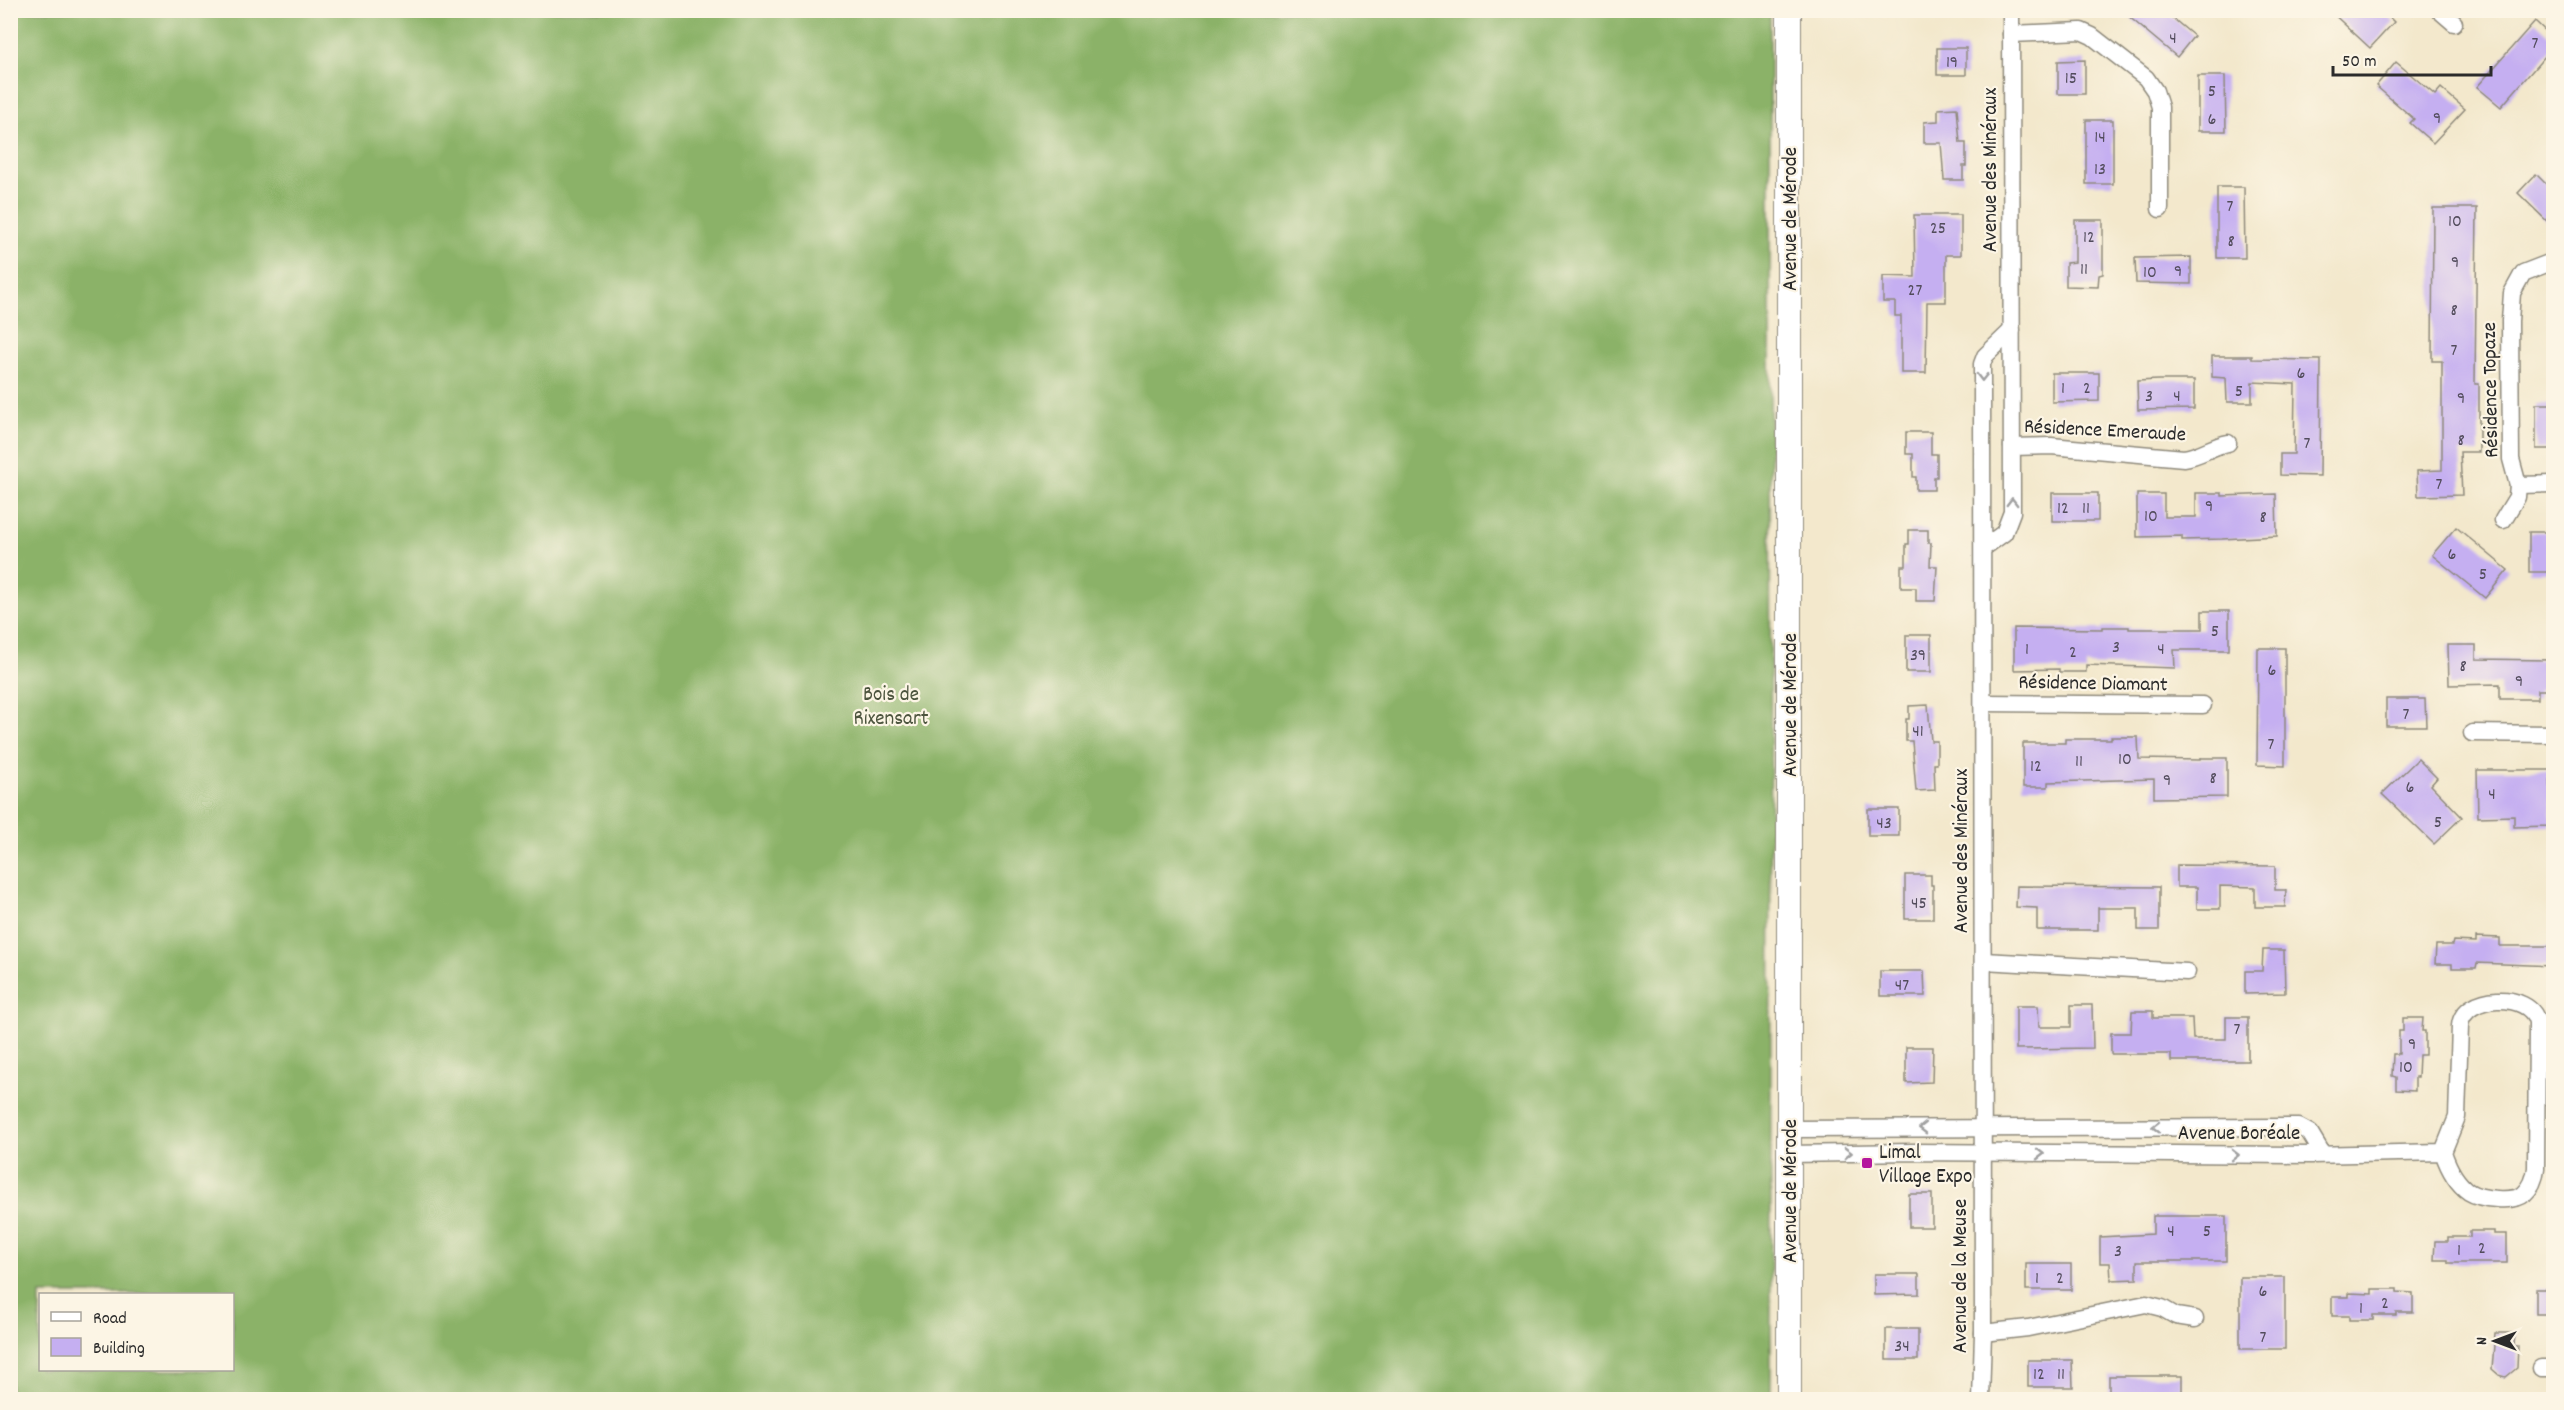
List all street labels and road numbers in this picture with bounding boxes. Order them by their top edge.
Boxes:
street label: Avenue des Minéraux [1977,88,2007,252]
street label: Avenue de Mérode [1777,147,1807,291]
street label: Résidence Topaze [2476,322,2508,458]
street label: Résidence Emeraude [2023,413,2187,451]
street label: Avenue de Mérode [1777,633,1807,777]
street label: Résidence Diamant [2018,669,2168,701]
street label: Avenue des Minéraux [1948,769,1978,933]
street label: Avenue de Mérode [1777,1119,1807,1263]
street label: Avenue Boréale [2178,1120,2300,1150]
street label: Avenue de la Meuse [1947,1199,1977,1353]

